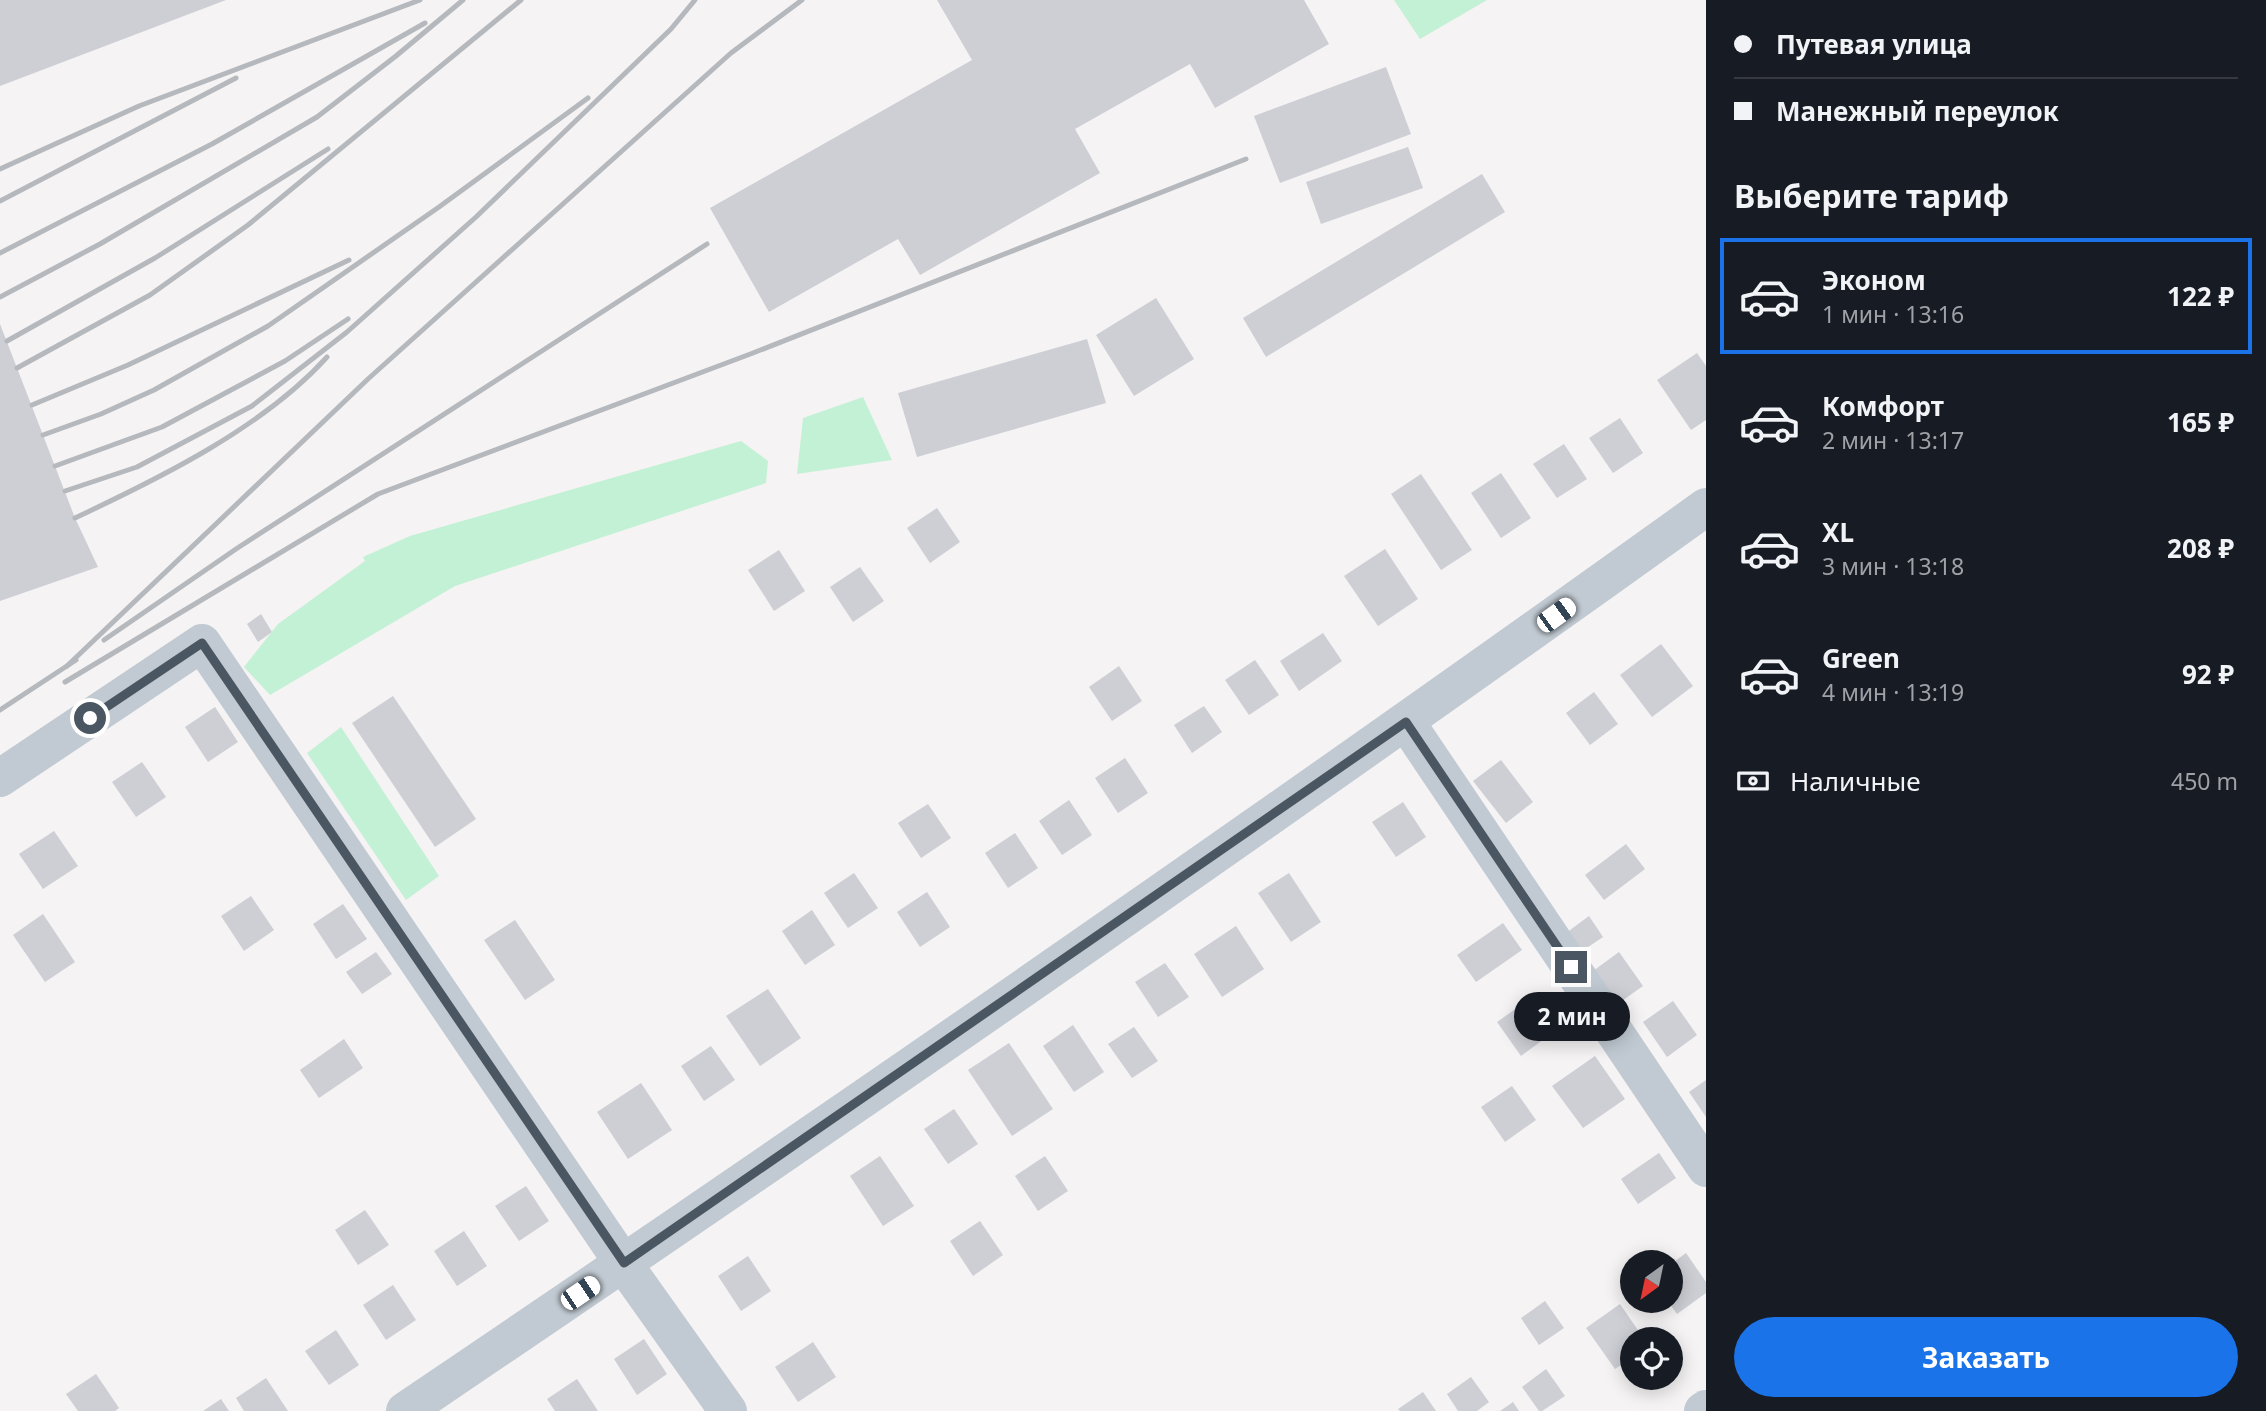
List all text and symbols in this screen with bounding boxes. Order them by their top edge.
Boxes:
text: Путевая улица [1776,26,1972,62]
text: Манежный переулок [1776,93,2059,129]
text: Выберите тариф [1734,174,2009,217]
text: Эконом [1822,262,1926,298]
icon: car [1738,265,1801,328]
text: 122 ₽ [2167,278,2234,314]
text: 1 мин · 13:16 [1822,298,1964,330]
text: Комфорт [1822,388,1944,424]
icon: car [1738,391,1801,454]
text: 165 ₽ [2167,404,2234,440]
text: 2 мин · 13:17 [1822,424,1964,456]
text: XL [1822,514,1854,550]
icon: car [1738,517,1801,580]
text: 208 ₽ [2167,530,2234,566]
text: 3 мин · 13:18 [1822,550,1964,582]
car [1533,594,1580,636]
text: Green [1822,640,1900,676]
icon: car [1738,643,1801,706]
text: 92 ₽ [2182,656,2234,692]
text: 4 мин · 13:19 [1822,676,1964,708]
route start [74,702,106,734]
icon: cash [1734,762,1772,800]
text: Наличные [1790,763,1921,799]
text: 450 m [2171,765,2238,797]
route end [1555,951,1587,983]
callout: 2 мин [1513,992,1629,1040]
text: 2 мин [1538,1000,1606,1032]
north arrow [1620,1250,1684,1312]
map controls [1620,1250,1683,1390]
car [557,1273,604,1313]
button: Заказать [1734,1317,2238,1397]
button: locate [1620,1327,1683,1390]

